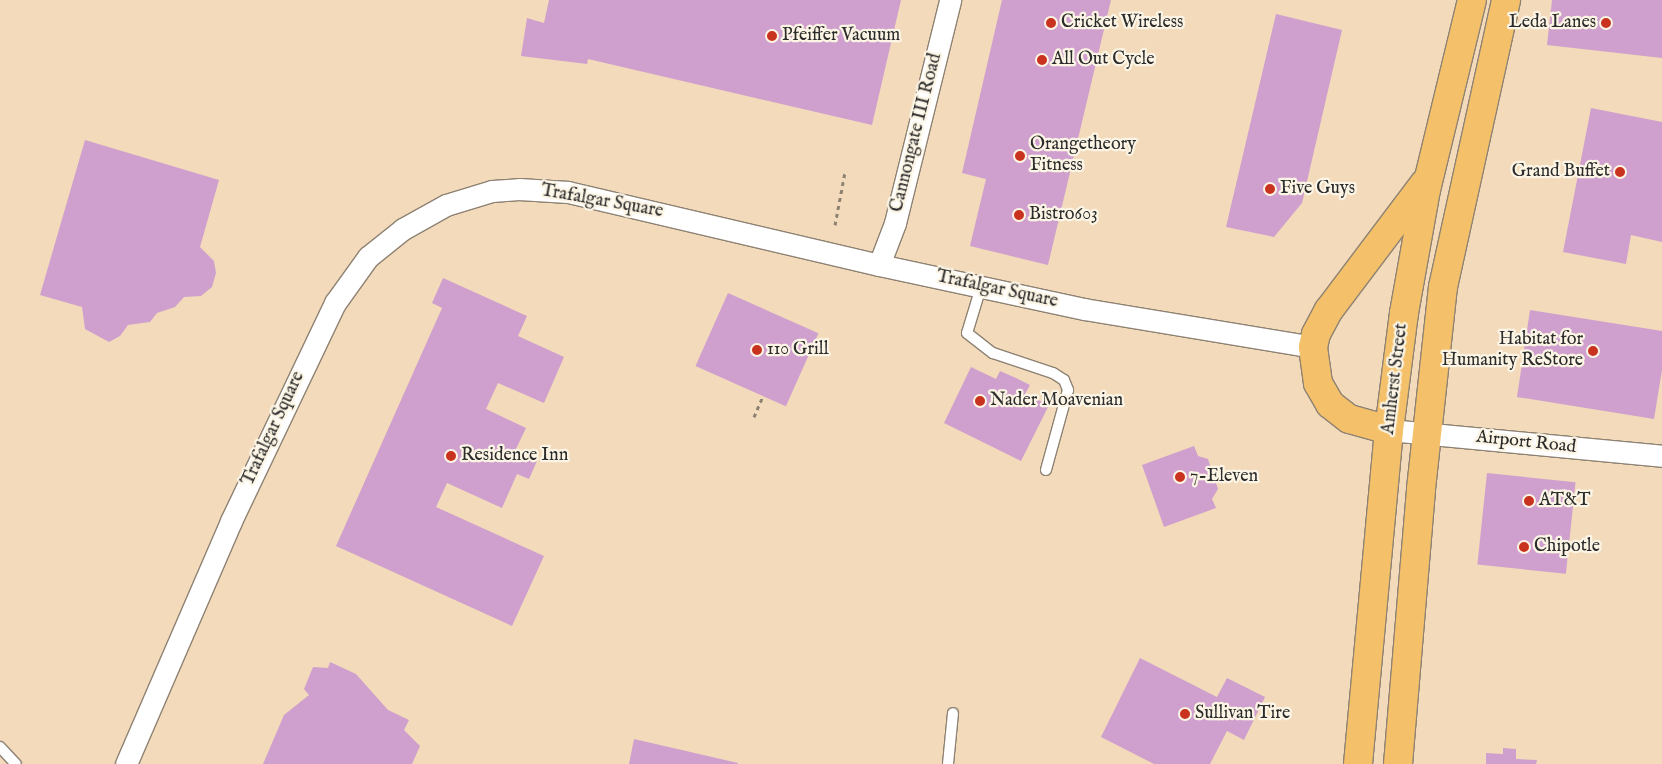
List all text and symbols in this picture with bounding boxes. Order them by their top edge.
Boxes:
place label: Cricket Wireless [1061,12,1183,34]
place label: Leda Lanes [1509,12,1596,34]
marker: Cricket Wireless [1045,17,1057,29]
marker: Leda Lanes [1600,17,1612,29]
place label: Pfeiffer Vacuum [782,25,900,47]
marker: Pfeiffer Vacuum [766,30,778,42]
place label: All Out Cycle [1052,49,1155,71]
street label: Cannongate III Road [887,51,947,215]
marker: All Out Cycle [1036,54,1048,66]
place label: Orangetheory Fitness [1030,135,1136,178]
marker: Orangetheory Fitness [1014,150,1026,162]
place label: Grand Buffet [1512,161,1610,183]
marker: Grand Buffet [1614,166,1626,178]
place label: Five Guys [1280,178,1355,200]
street label: Trafalgar Square [539,181,665,223]
marker: Five Guys [1264,183,1276,195]
place label: Bistro603 [1029,204,1098,226]
marker: Bistro603 [1013,209,1025,221]
street label: Trafalgar Square [934,267,1060,313]
street label: Amherst Street [1378,322,1414,436]
place label: Habitat for Humanity ReStore [1442,330,1583,372]
place label: 110 Grill [767,339,829,361]
marker: 110 Grill [751,344,763,356]
marker: Habitat for Humanity ReStore [1587,345,1599,357]
street label: Trafalgar Square [238,368,310,490]
place label: Nader Moavenian [990,390,1123,412]
marker: Nader Moavenian [974,395,986,407]
street label: Airport Road [1475,427,1577,459]
place label: Residence Inn [461,445,568,467]
marker: Residence Inn [445,450,457,462]
place label: 7-Eleven [1190,466,1258,488]
marker: 7-Eleven [1174,471,1186,483]
place label: AT&T [1539,490,1590,512]
marker: AT&T [1523,495,1535,507]
place label: Chipotle [1534,536,1600,558]
marker: Chipotle [1518,541,1530,553]
place label: Sullivan Tire [1195,703,1290,725]
marker: Sullivan Tire [1179,708,1191,720]

